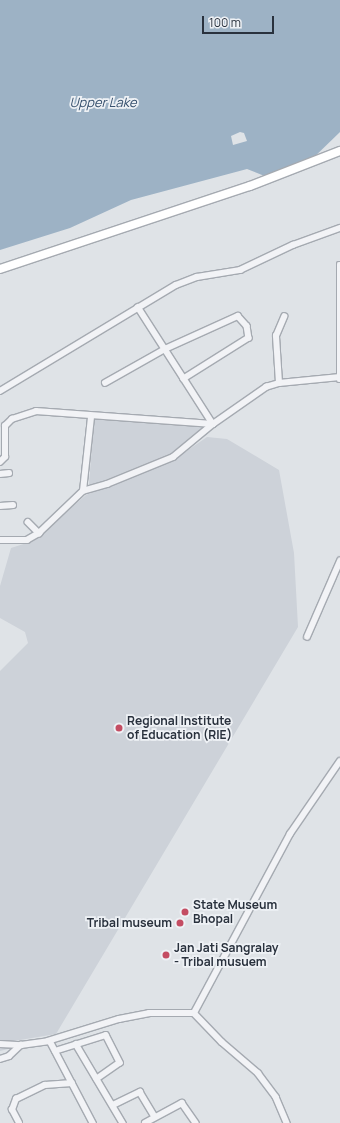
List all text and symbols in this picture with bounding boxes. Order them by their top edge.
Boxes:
scale bar [204,8,276,34]
text: 100 m [209,14,241,31]
water label: Upper Lake [69,94,137,110]
place label: Regional Institute of Education (RIE) [127,714,232,742]
marker: Regional Institute of Education (RIE) [114,723,124,733]
place label: State Museum Bhopal [193,898,277,926]
marker: State Museum Bhopal [180,907,190,917]
place label: Tribal museum [87,916,172,930]
marker: Tribal museum [175,918,185,928]
place label: Jan Jati Sangralay - Tribal musuem [174,941,279,969]
marker: Jan Jati Sangralay - Tribal musuem [161,950,171,960]

